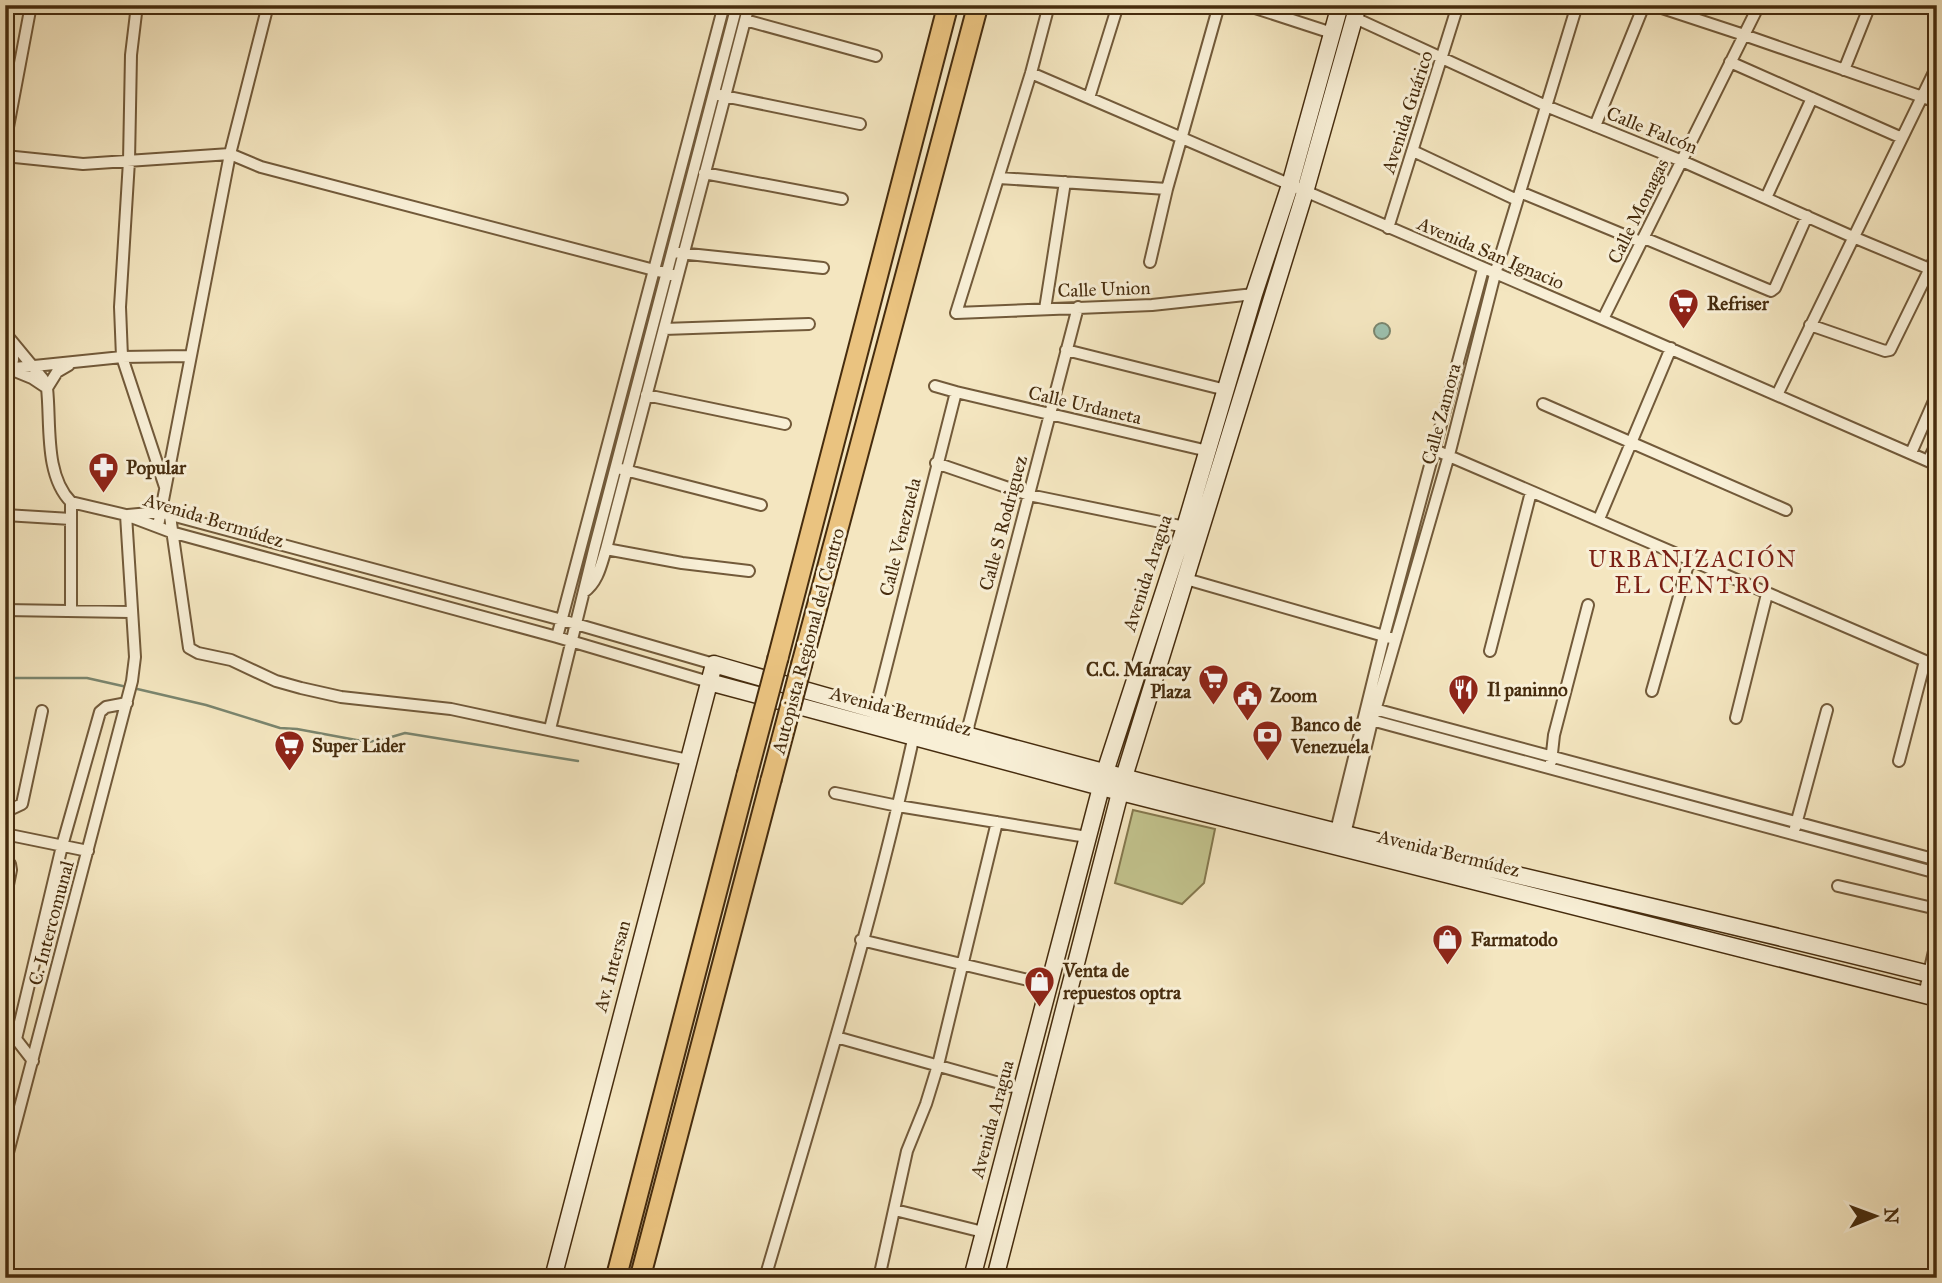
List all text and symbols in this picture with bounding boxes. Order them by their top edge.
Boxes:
street label: Avenida Guárico [1376,47,1438,177]
street label: Calle Falcón [1603,101,1701,159]
street label: Calle Monagas [1603,154,1674,268]
street label: Avenida San Ignacio [1413,211,1568,295]
street label: Calle Union [1057,276,1151,302]
supermarket icon: Refriser [1667,286,1701,330]
place label: Refriser [1707,292,1770,315]
street label: Calle Zamora [1416,360,1466,467]
street label: Calle Urdaneta [1026,381,1145,429]
pharmacy icon: Popular [86,450,120,494]
street label: Calle S Rodriguez [974,453,1033,593]
place label: Popular [126,456,187,480]
street label: Calle Venezuela [874,474,926,599]
street label: Avenida Bermúdez [140,487,287,552]
street label: Avenida Aragua [1117,511,1178,635]
street label: Autopista Regional del Centro [766,525,850,758]
district label: URBANIZACIÓN EL CENTRO [1588,544,1798,599]
place label: C.C. Maracay Plaza [1086,658,1192,703]
supermarket icon: C.C. Maracay Plaza [1197,663,1231,707]
restaurant icon: Il paninno [1447,672,1481,716]
public building icon: Zoom [1230,678,1264,722]
place label: Il paninno [1487,678,1568,702]
street label: Avenida Bermúdez [827,681,975,741]
place label: Zoom [1270,684,1317,707]
place label: Banco de Venezuela [1290,713,1370,758]
bank icon: Banco de Venezuela [1251,718,1285,762]
supermarket icon: Super Lider [272,728,306,772]
place label: Super Lider [312,734,406,758]
street label: Avenida Bermúdez [1375,824,1523,882]
street label: C. Intercomunal [23,857,79,988]
street label: Av. Intersan [588,918,635,1015]
shop icon: Farmatodo [1431,922,1465,966]
place label: Farmatodo [1471,928,1558,951]
place label: Venta de repuestos optra [1062,959,1182,1005]
shop icon: Venta de repuestos optra [1023,964,1057,1008]
street label: Avenida Aragua [965,1057,1020,1182]
north arrow [1840,1182,1910,1252]
text: N [1880,1207,1903,1224]

